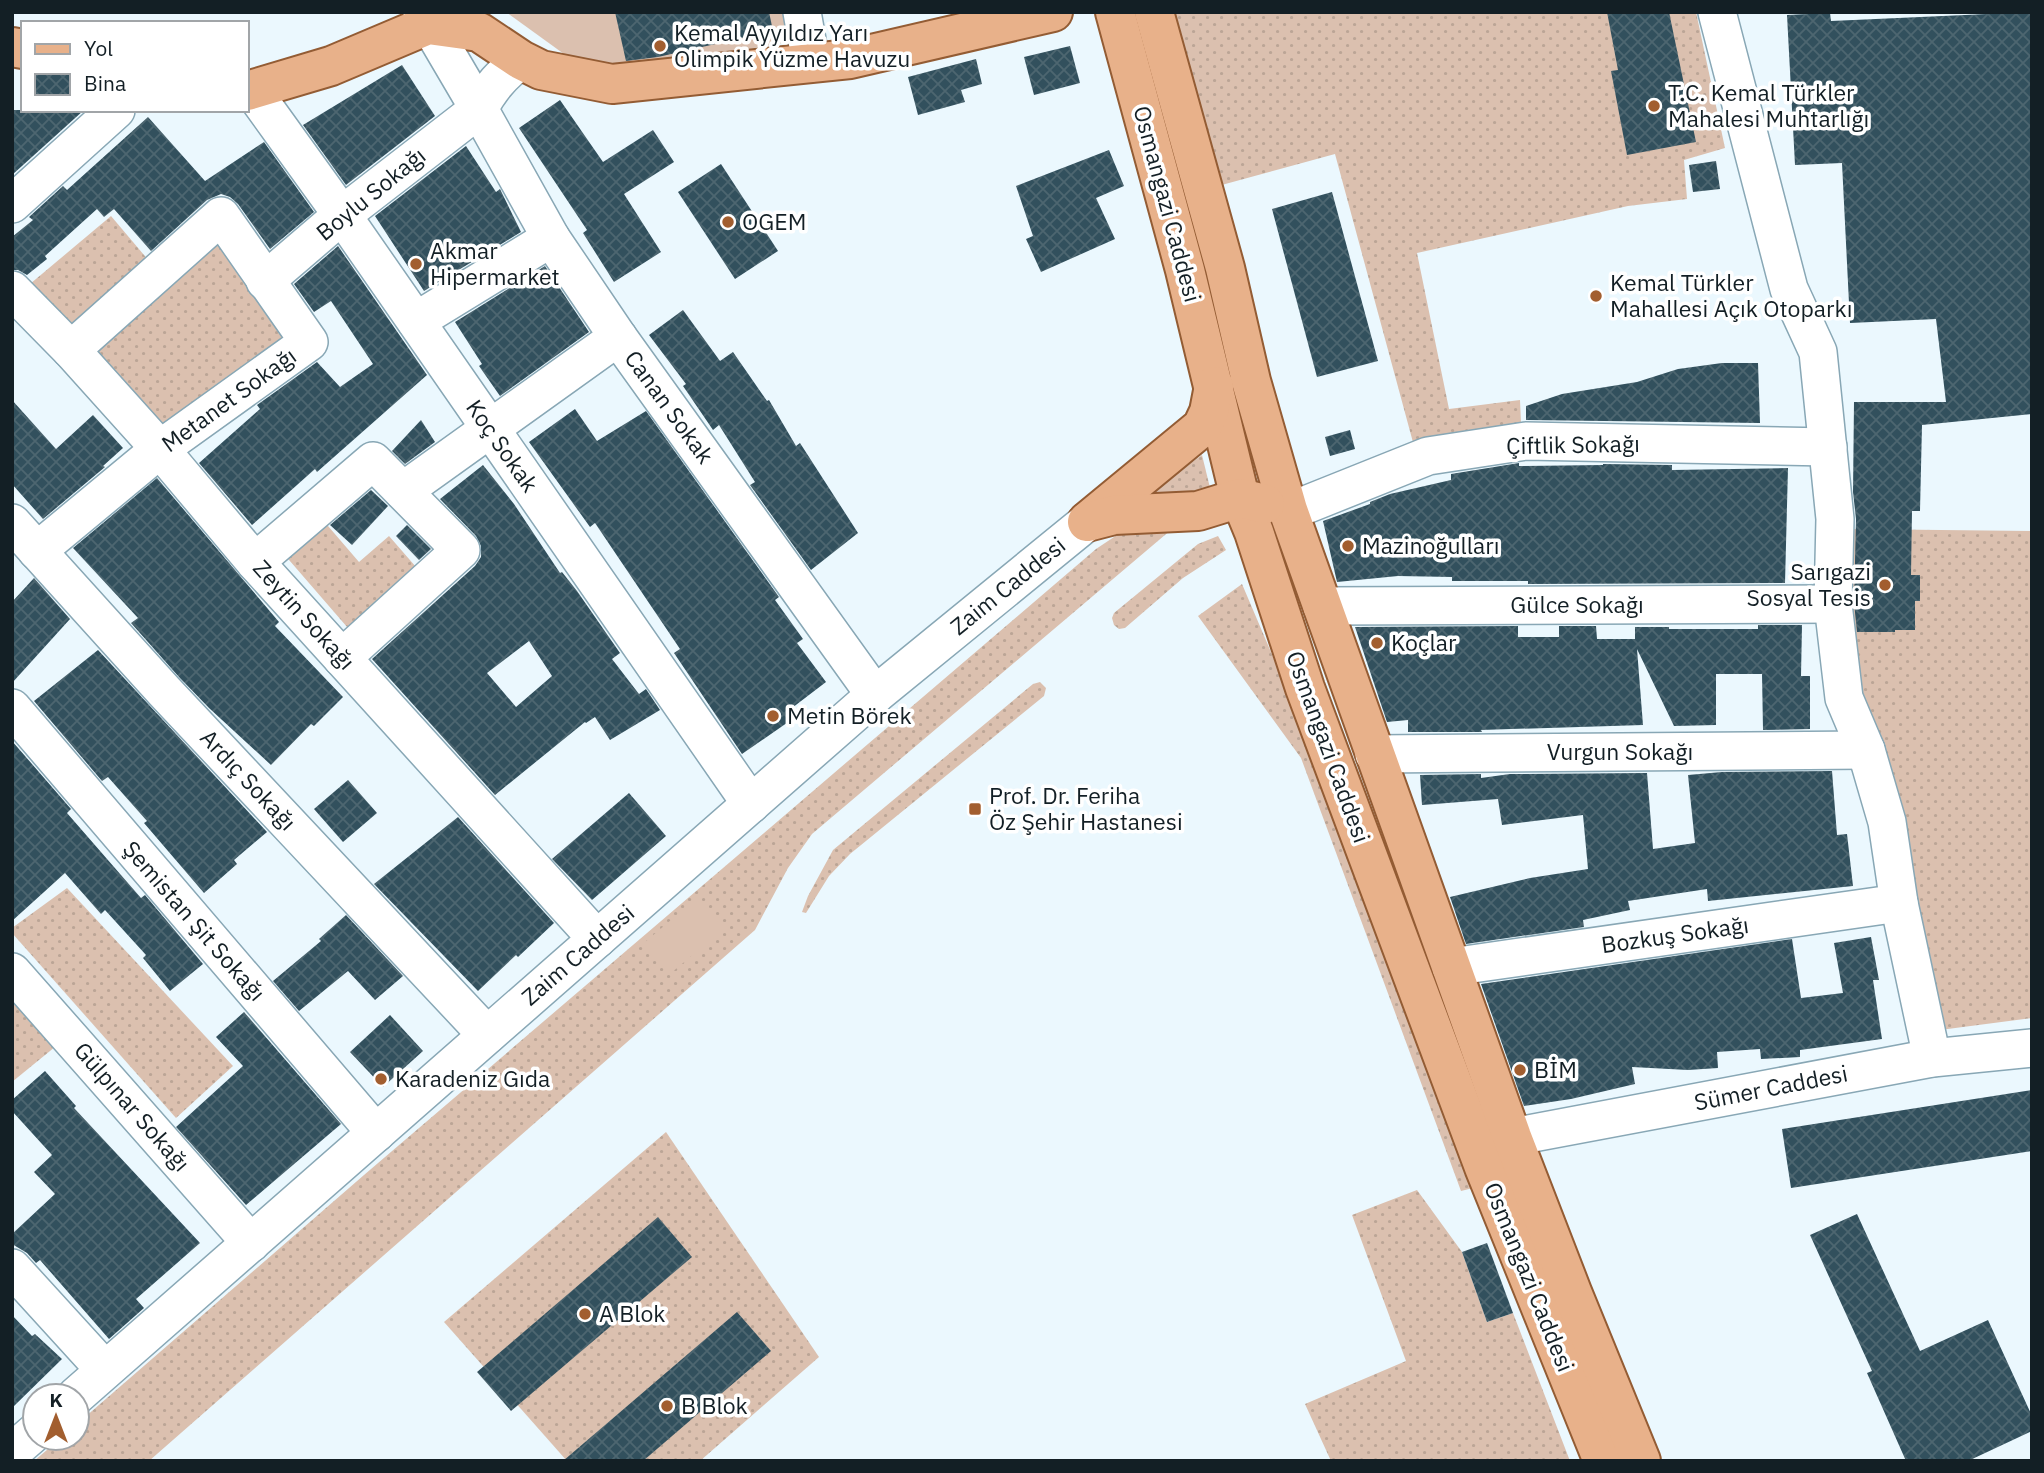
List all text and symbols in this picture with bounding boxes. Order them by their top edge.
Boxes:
place label: Kemal Ayyıldız Yarı Olimpik Yüzme Havuzu [674,17,910,73]
legend [21,21,248,112]
text: Yol [84,34,113,62]
marker: Kemal Ayyıldız Yarı Olimpik Yüzme Havuzu [652,38,668,54]
text: Bina [84,69,126,97]
place label: T.C. Kemal Türkler Mahalesi Muhtarlığı [1668,77,1869,133]
marker: T.C. Kemal Türkler Mahalesi Muhtarlığı [1646,98,1662,114]
street label: Osmangazi Caddesi [1127,102,1209,305]
street label: Boylu Sokağı [309,140,431,247]
place label: OGEM [742,206,806,236]
marker: OGEM [720,214,736,230]
place label: Akmar Hipermarket [430,235,560,291]
marker: Akmar Hipermarket [408,256,424,272]
place label: Kemal Türkler Mahallesi Açık Otoparkı [1610,267,1852,323]
marker: Kemal Türkler Mahallesi Açık Otoparkı [1588,288,1604,304]
street label: Metanet Sokağı [155,340,302,458]
street label: Canan Sokak [619,344,721,469]
street label: Koç Sokak [460,393,546,498]
street label: Çiftlik Sokağı [1506,428,1640,460]
street label: Zaim Caddesi [944,530,1071,641]
place label: Mazinoğulları [1362,530,1499,560]
marker: Mazinoğulları [1340,538,1356,554]
street label: Zeytin Sokağı [247,553,362,676]
place label: Sarıgazi Sosyal Tesis [1746,556,1871,612]
marker: Sarıgazi Sosyal Tesis [1877,577,1893,593]
street label: Gülce Sokağı [1510,589,1644,619]
place label: Koçlar [1391,627,1457,657]
marker: Koçlar [1369,635,1385,651]
street label: Osmangazi Caddesi [1280,647,1378,847]
place label: Metin Börek [787,700,912,730]
marker: Metin Börek [765,708,781,724]
street label: Ardıç Sokağı [194,722,303,836]
street label: Vurgun Sokağı [1547,736,1693,766]
place label: Prof. Dr. Feriha Öz Şehir Hastanesi [989,780,1183,836]
marker: Prof. Dr. Feriha Öz Şehir Hastanesi [967,801,983,817]
street label: Şemistan Şit Sokağı [117,834,273,1007]
street label: Zaim Caddesi [515,897,640,1011]
street label: Bozkuş Sokağı [1599,909,1750,959]
street label: Gülpınar Sokağı [68,1035,197,1177]
place label: BİM [1534,1054,1577,1084]
street label: Sümer Caddesi [1691,1057,1850,1117]
marker: BİM [1512,1062,1528,1078]
place label: Karadeniz Gıda [395,1063,550,1093]
marker: Karadeniz Gıda [373,1071,389,1087]
street label: Osmangazi Caddesi [1478,1177,1582,1376]
place label: A Blok [599,1298,665,1328]
marker: A Blok [577,1306,593,1322]
north arrow [21,1382,91,1452]
text: K [49,1388,63,1412]
place label: B Blok [681,1390,748,1420]
marker: B Blok [659,1398,675,1414]

